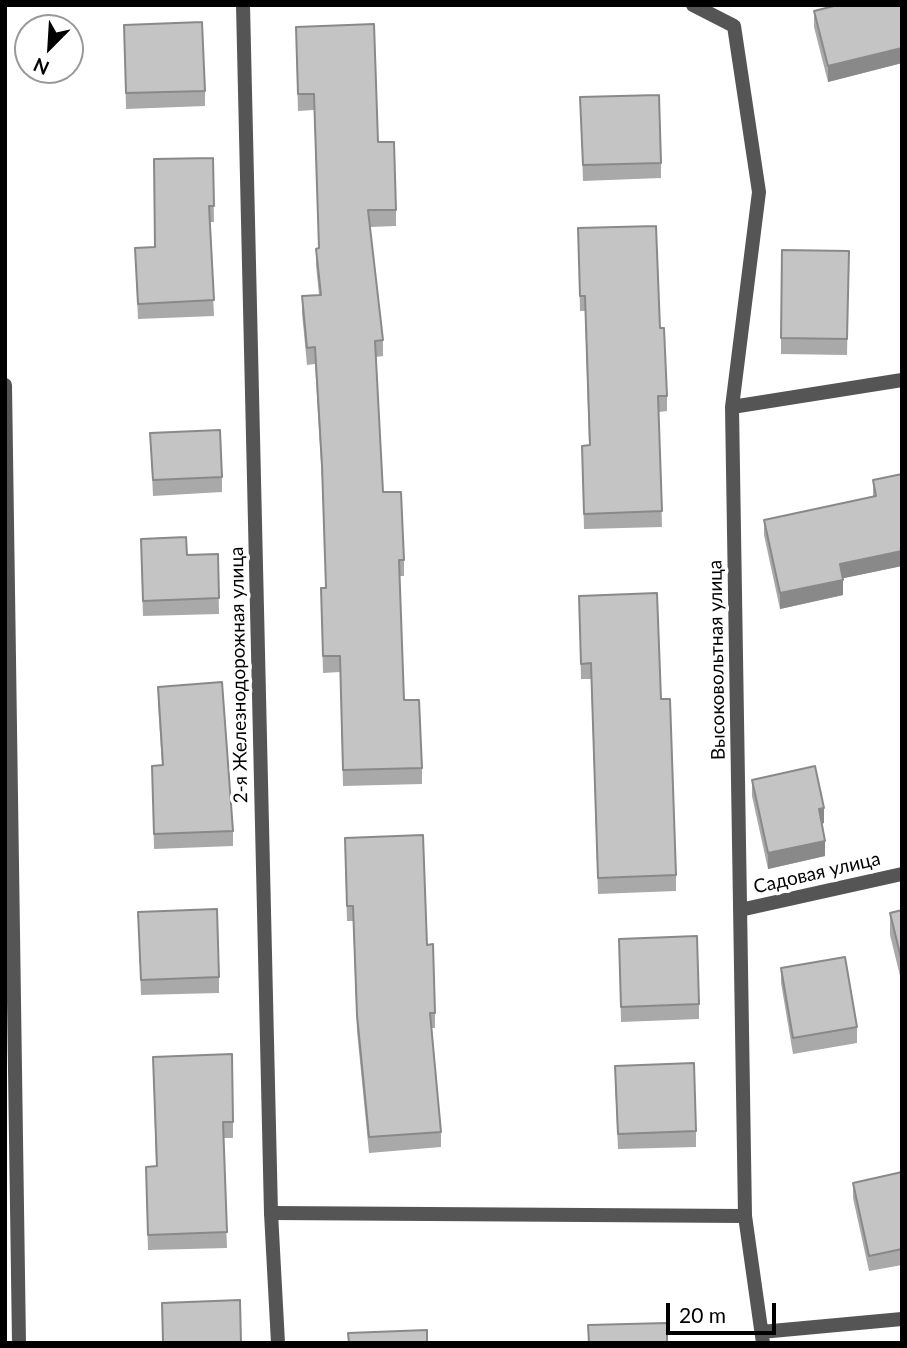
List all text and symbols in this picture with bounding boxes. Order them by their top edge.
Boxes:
north arrow [14,14,84,84]
text: N [30,53,52,80]
street label: 2-я Железнодорожная улица [225,546,253,804]
street label: Высоковольтная улица [704,560,730,760]
street label: Садовая улица [751,847,883,899]
scale bar [669,1288,779,1332]
text: 20 m [679,1302,726,1327]

